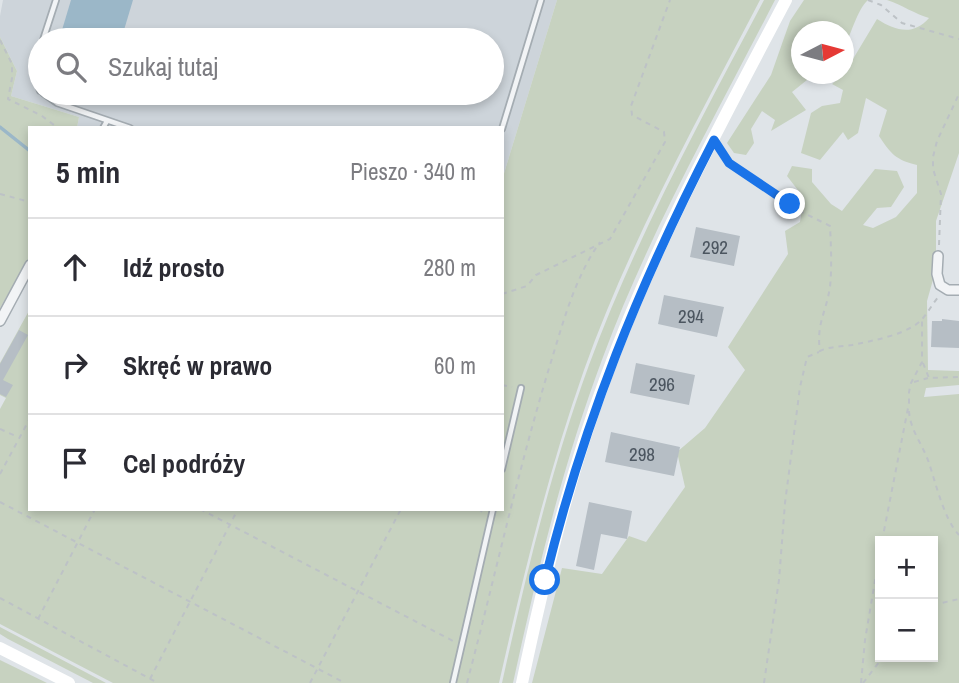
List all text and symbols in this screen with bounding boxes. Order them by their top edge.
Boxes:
north arrow [791,21,854,84]
search box [28,28,504,105]
icon: search [52,48,90,86]
text: Szukaj tutaj [108,49,218,84]
text: 5 min [56,152,120,192]
text: Pieszo · 340 m [350,156,476,187]
route end [774,188,805,219]
house number: 292 [702,234,728,260]
icon: ahead [56,248,94,286]
text: Idź prosto [123,250,225,285]
text: 280 m [424,252,476,283]
house number: 294 [678,303,704,329]
icon: right [56,346,94,384]
text: Skręć w prawo [123,348,272,383]
text: 60 m [434,350,476,381]
house number: 296 [649,371,675,397]
house number: 298 [629,441,655,467]
icon: arrive [56,444,94,482]
text: Cel podróży [123,446,245,481]
map controls [875,536,938,662]
button: + [875,536,938,599]
route start [529,564,560,595]
button: − [875,599,938,662]

